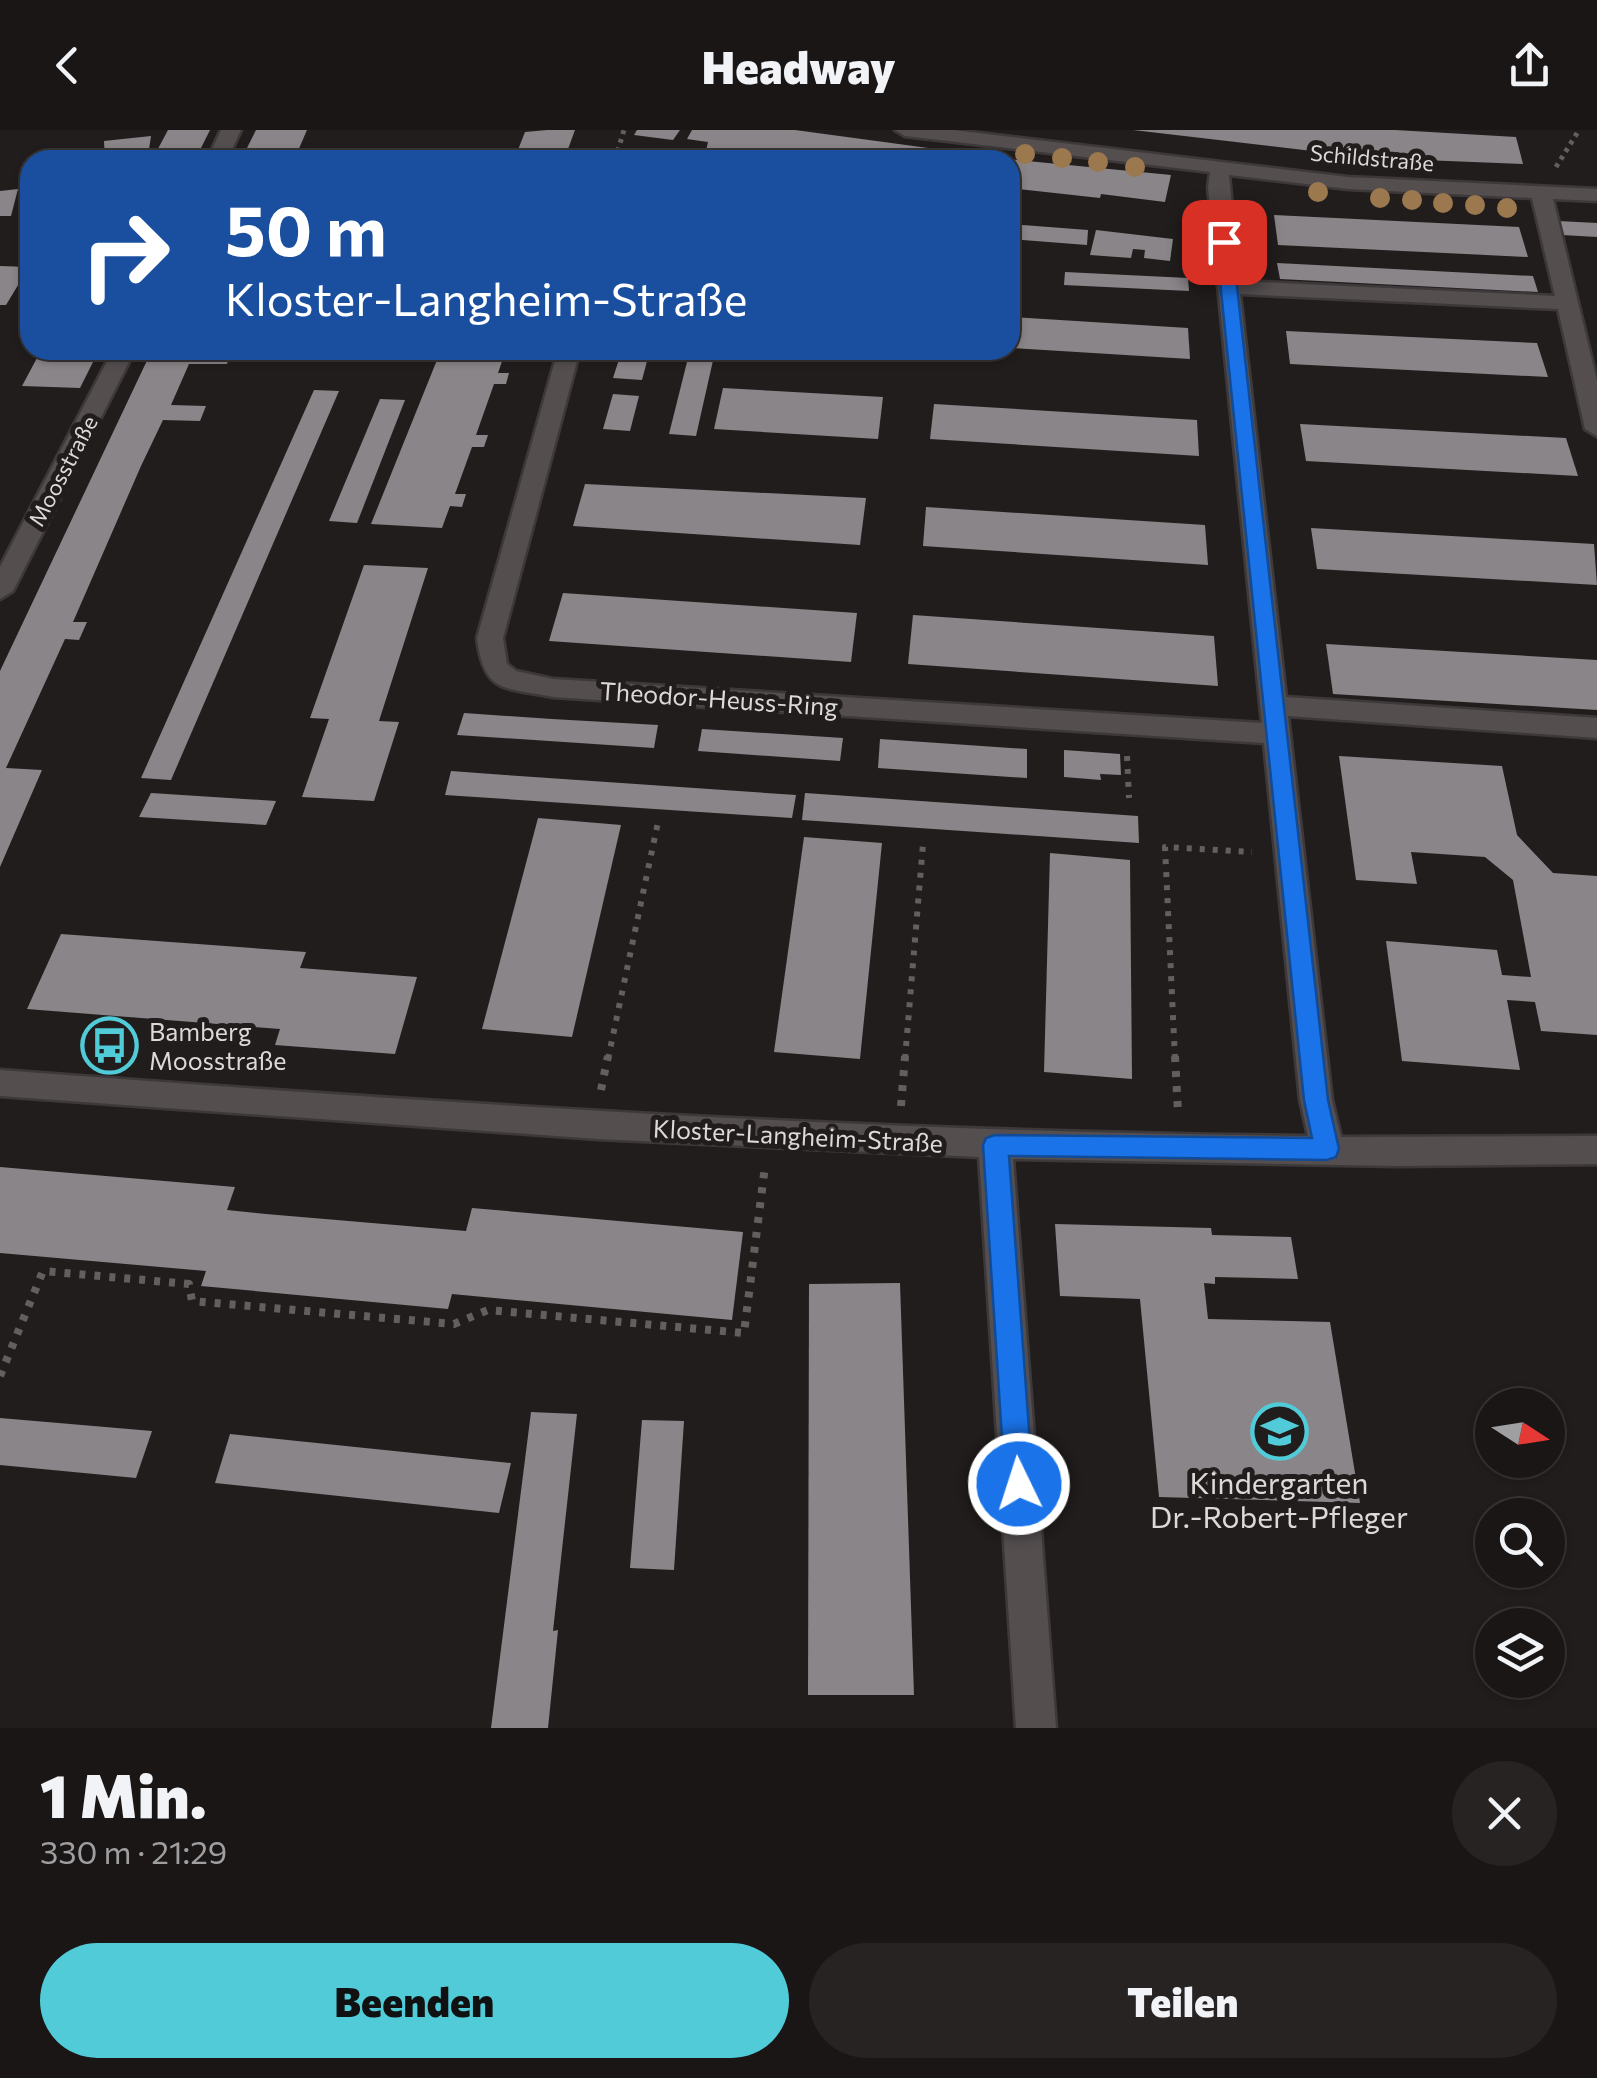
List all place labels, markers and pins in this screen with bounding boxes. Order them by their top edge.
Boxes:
pin [1182,200,1267,285]
bus stop icon: Bamberg Moosstraße [80,1016,140,1076]
place label: Bamberg Moosstraße [149,1016,287,1075]
school or university icon: Kindergarten Dr.-Robert-Pfleger [1249,1402,1309,1462]
place label: Kindergarten Dr.-Robert-Pfleger [1150,1463,1408,1534]

